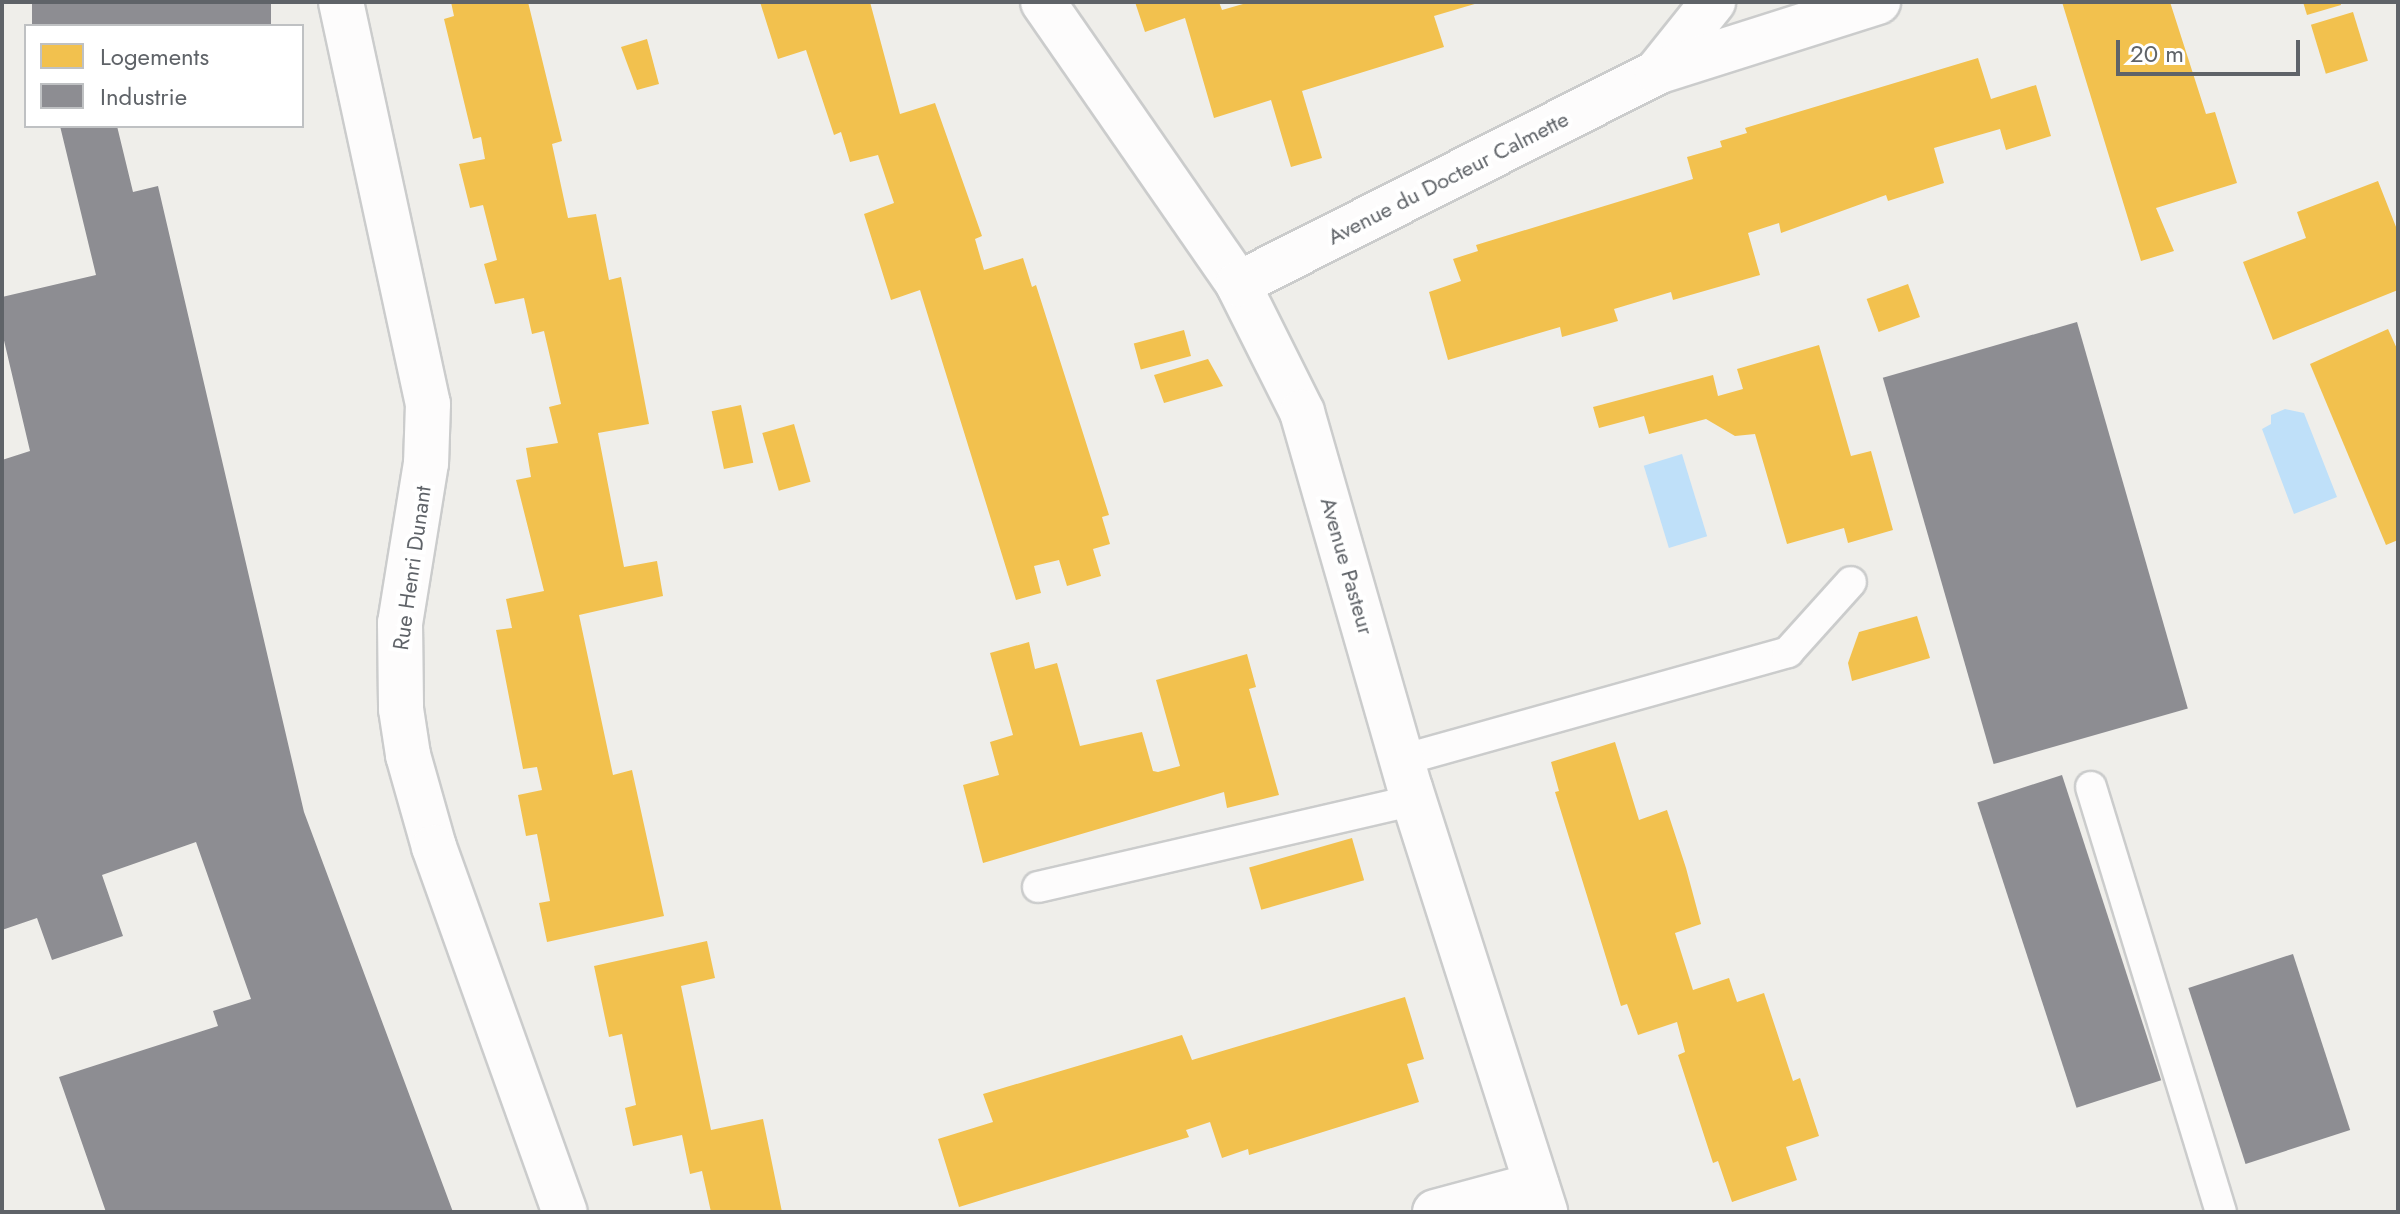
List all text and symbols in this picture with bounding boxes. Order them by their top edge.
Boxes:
legend [24,24,304,128]
scale bar [2120,24,2304,74]
text: 20 m [2130,36,2184,71]
text: Logements [100,39,209,74]
text: Industrie [100,79,187,114]
street label: Avenue du Docteur Calmette [1323,106,1573,250]
street label: Rue Henri Dunant [387,484,437,652]
street label: Avenue Pasteur [1315,494,1379,638]

